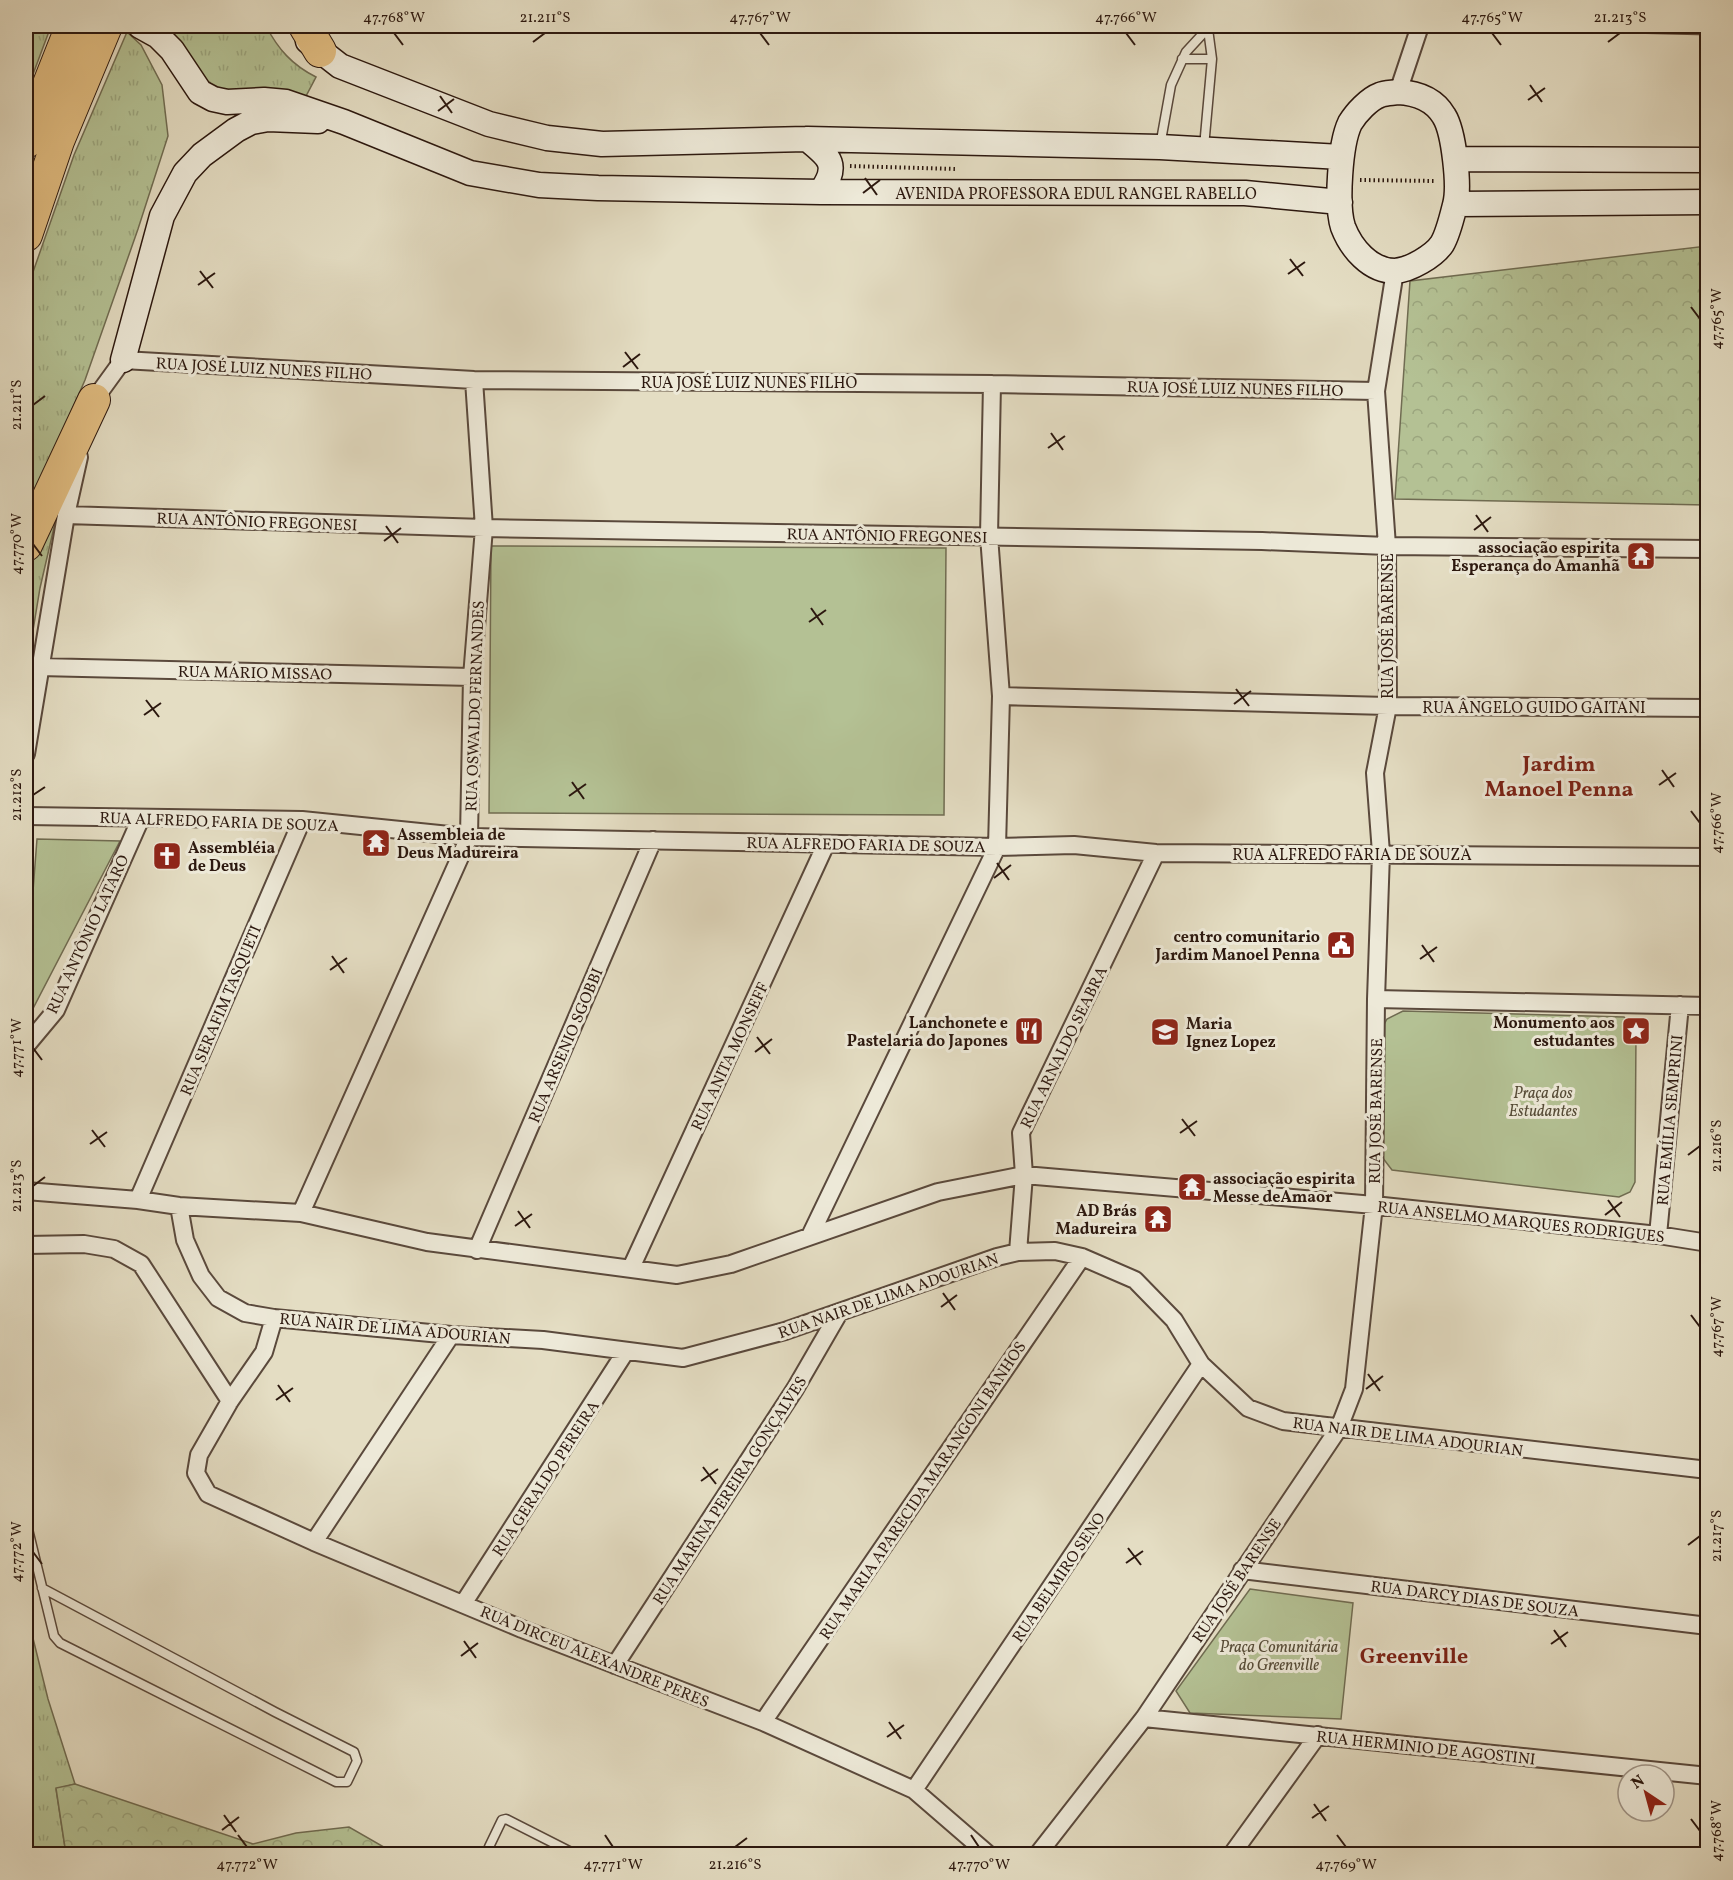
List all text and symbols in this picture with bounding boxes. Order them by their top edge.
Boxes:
text: 47.768°W [363,8,425,29]
text: 21.211°S [519,8,571,29]
text: 47.767°W [729,8,791,29]
text: 47.766°W [1095,8,1157,29]
text: 47.765°W [1461,8,1523,29]
text: 21.213°S [1593,8,1647,29]
street label: AVENIDA PROFESSORA EDUL RANGEL RABELLO [895,184,1257,206]
text: 47.765°W [1707,288,1728,350]
street label: RUA JOSÉ LUIZ NUNES FILHO [155,353,373,387]
street label: RUA JOSÉ LUIZ NUNES FILHO [641,373,858,395]
street label: RUA JOSÉ LUIZ NUNES FILHO [1127,377,1344,403]
text: 21.211°S [7,379,28,431]
street label: RUA ANTÔNIO FREGONESI [156,507,358,537]
text: 47.770°W [7,513,28,575]
street label: RUA ANTÔNIO FREGONESI [786,523,988,550]
place label: associação espirita Esperança do Amanhã [1451,538,1620,578]
temple icon: associação espirita Esperança do Amanhã [1625,540,1657,572]
street label: RUA JOSÉ BARENSE [1378,553,1400,699]
street label: RUA OSWALDO FERNANDES [461,600,491,812]
street label: RUA MÁRIO MISSAO [178,662,332,686]
street label: RUA ÂNGELO GUIDO GAITANI [1422,697,1646,720]
district label: Jardim Manoel Penna [1485,750,1634,806]
text: 21.212°S [7,768,28,822]
text: 47.766°W [1707,792,1728,854]
street label: RUA ALFREDO FARIA DE SOUZA [99,808,339,838]
place label: Assembleia de Deus Madureira [397,825,519,865]
temple icon: Assembleia de Deus Madureira [360,827,392,859]
street label: RUA ALFREDO FARIA DE SOUZA [746,833,986,859]
place label: Assembléia de Deus [188,838,276,878]
church icon: Assembléia de Deus [151,840,183,872]
street label: RUA ALFREDO FARIA DE SOUZA [1232,845,1472,867]
street label: RUA ANTÔNIO LATARO [41,851,136,1018]
street label: RUA SERAFIM TASQUETI [176,922,268,1099]
place label: centro comunitario Jardim Manoel Penna [1154,927,1320,967]
public building icon: centro comunitario Jardim Manoel Penna [1325,929,1357,961]
street label: RUA ARNALDO SEABRA [1016,963,1114,1133]
street label: RUA ARSENIO SGOBBI [524,965,609,1127]
street label: RUA ANITA MONSEFF [687,979,775,1135]
place label: Lanchonete e Pastelaria do Japones [847,1013,1008,1053]
place label: Monumento aos estudantes [1493,1013,1615,1053]
place label: Maria Ignez Lopez [1186,1014,1276,1054]
restaurant icon: Lanchonete e Pastelaria do Japones [1013,1015,1045,1047]
place icon: Monumento aos estudantes [1620,1015,1652,1047]
school or university icon: Maria Ignez Lopez [1149,1016,1181,1048]
text: 47.771°W [7,1018,28,1078]
street label: RUA EMÍLIA SEMPRINI [1653,1034,1689,1207]
street label: RUA JOSÉ BARENSE [1365,1038,1389,1184]
park label: Praça dos Estudantes [1509,1083,1578,1123]
text: 21.216°S [1707,1120,1728,1172]
text: 21.213°S [7,1159,28,1213]
place label: associação espirita Messe deAmaor [1213,1169,1355,1209]
temple icon: associação espirita Messe deAmaor [1176,1171,1208,1203]
street label: RUA ANSELMO MARQUES RODRIGUES [1376,1197,1666,1249]
place label: AD Brás Madureira [1056,1201,1137,1241]
temple icon: AD Brás Madureira [1142,1203,1174,1235]
street label: RUA NAIR DE LIMA ADOURIAN [775,1249,1002,1345]
text: 47.767°W [1707,1296,1728,1358]
street label: RUA NAIR DE LIMA ADOURIAN [278,1309,511,1351]
street label: RUA MARIA APARECIDA MARANGONI BANHOS [815,1337,1032,1645]
street label: RUA MARINA PEREIRA GONÇALVES [648,1373,813,1610]
street label: RUA GERALDO PEREIRA [488,1397,605,1561]
street label: RUA NAIR DE LIMA ADOURIAN [1291,1413,1524,1463]
street label: RUA BELMIRO SENO [1008,1508,1112,1647]
text: 21.217°S [1707,1510,1728,1562]
street label: RUA JOSÉ BARENSE [1188,1515,1288,1648]
text: 47.772°W [7,1521,28,1583]
street label: RUA DARCY DIAS DE SOUZA [1369,1576,1580,1624]
street label: RUA DIRCEU ALEXANDRE PERES [476,1602,712,1714]
park label: Praça Comunitária do Greenville [1220,1637,1339,1677]
district label: Greenville [1360,1642,1468,1673]
street label: RUA HERMINIO DE AGOSTINI [1315,1727,1537,1771]
north arrow [1616,1763,1676,1823]
text: N [1627,1770,1650,1795]
text: 47.768°W [1707,1800,1728,1862]
text: 47.772°W [216,1855,278,1876]
text: 47.771°W [583,1855,643,1876]
text: 21.216°S [709,1855,761,1876]
text: 47.770°W [948,1855,1010,1876]
text: 47.769°W [1315,1855,1377,1876]

